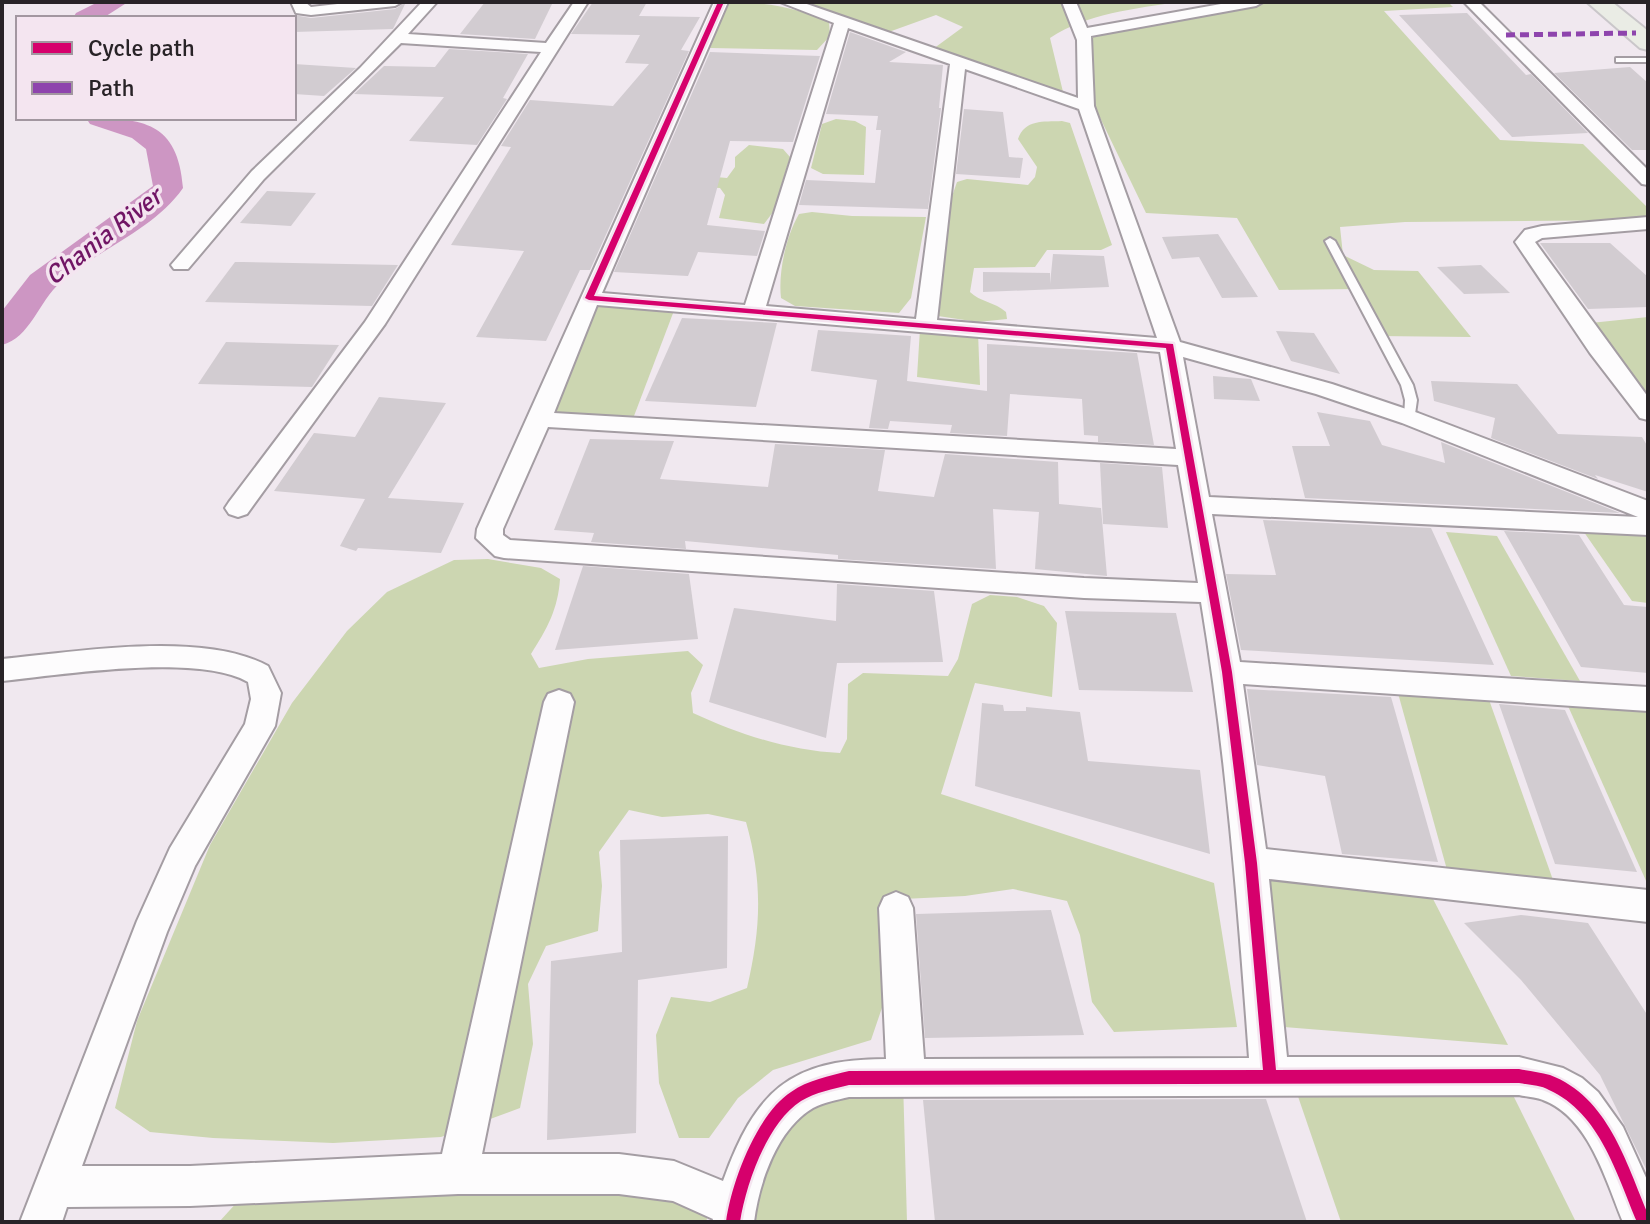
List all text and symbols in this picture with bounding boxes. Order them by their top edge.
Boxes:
legend [16,16,296,120]
text: Cycle path [88,33,195,63]
text: Path [88,73,134,103]
water label: Chania River [39,179,171,292]

